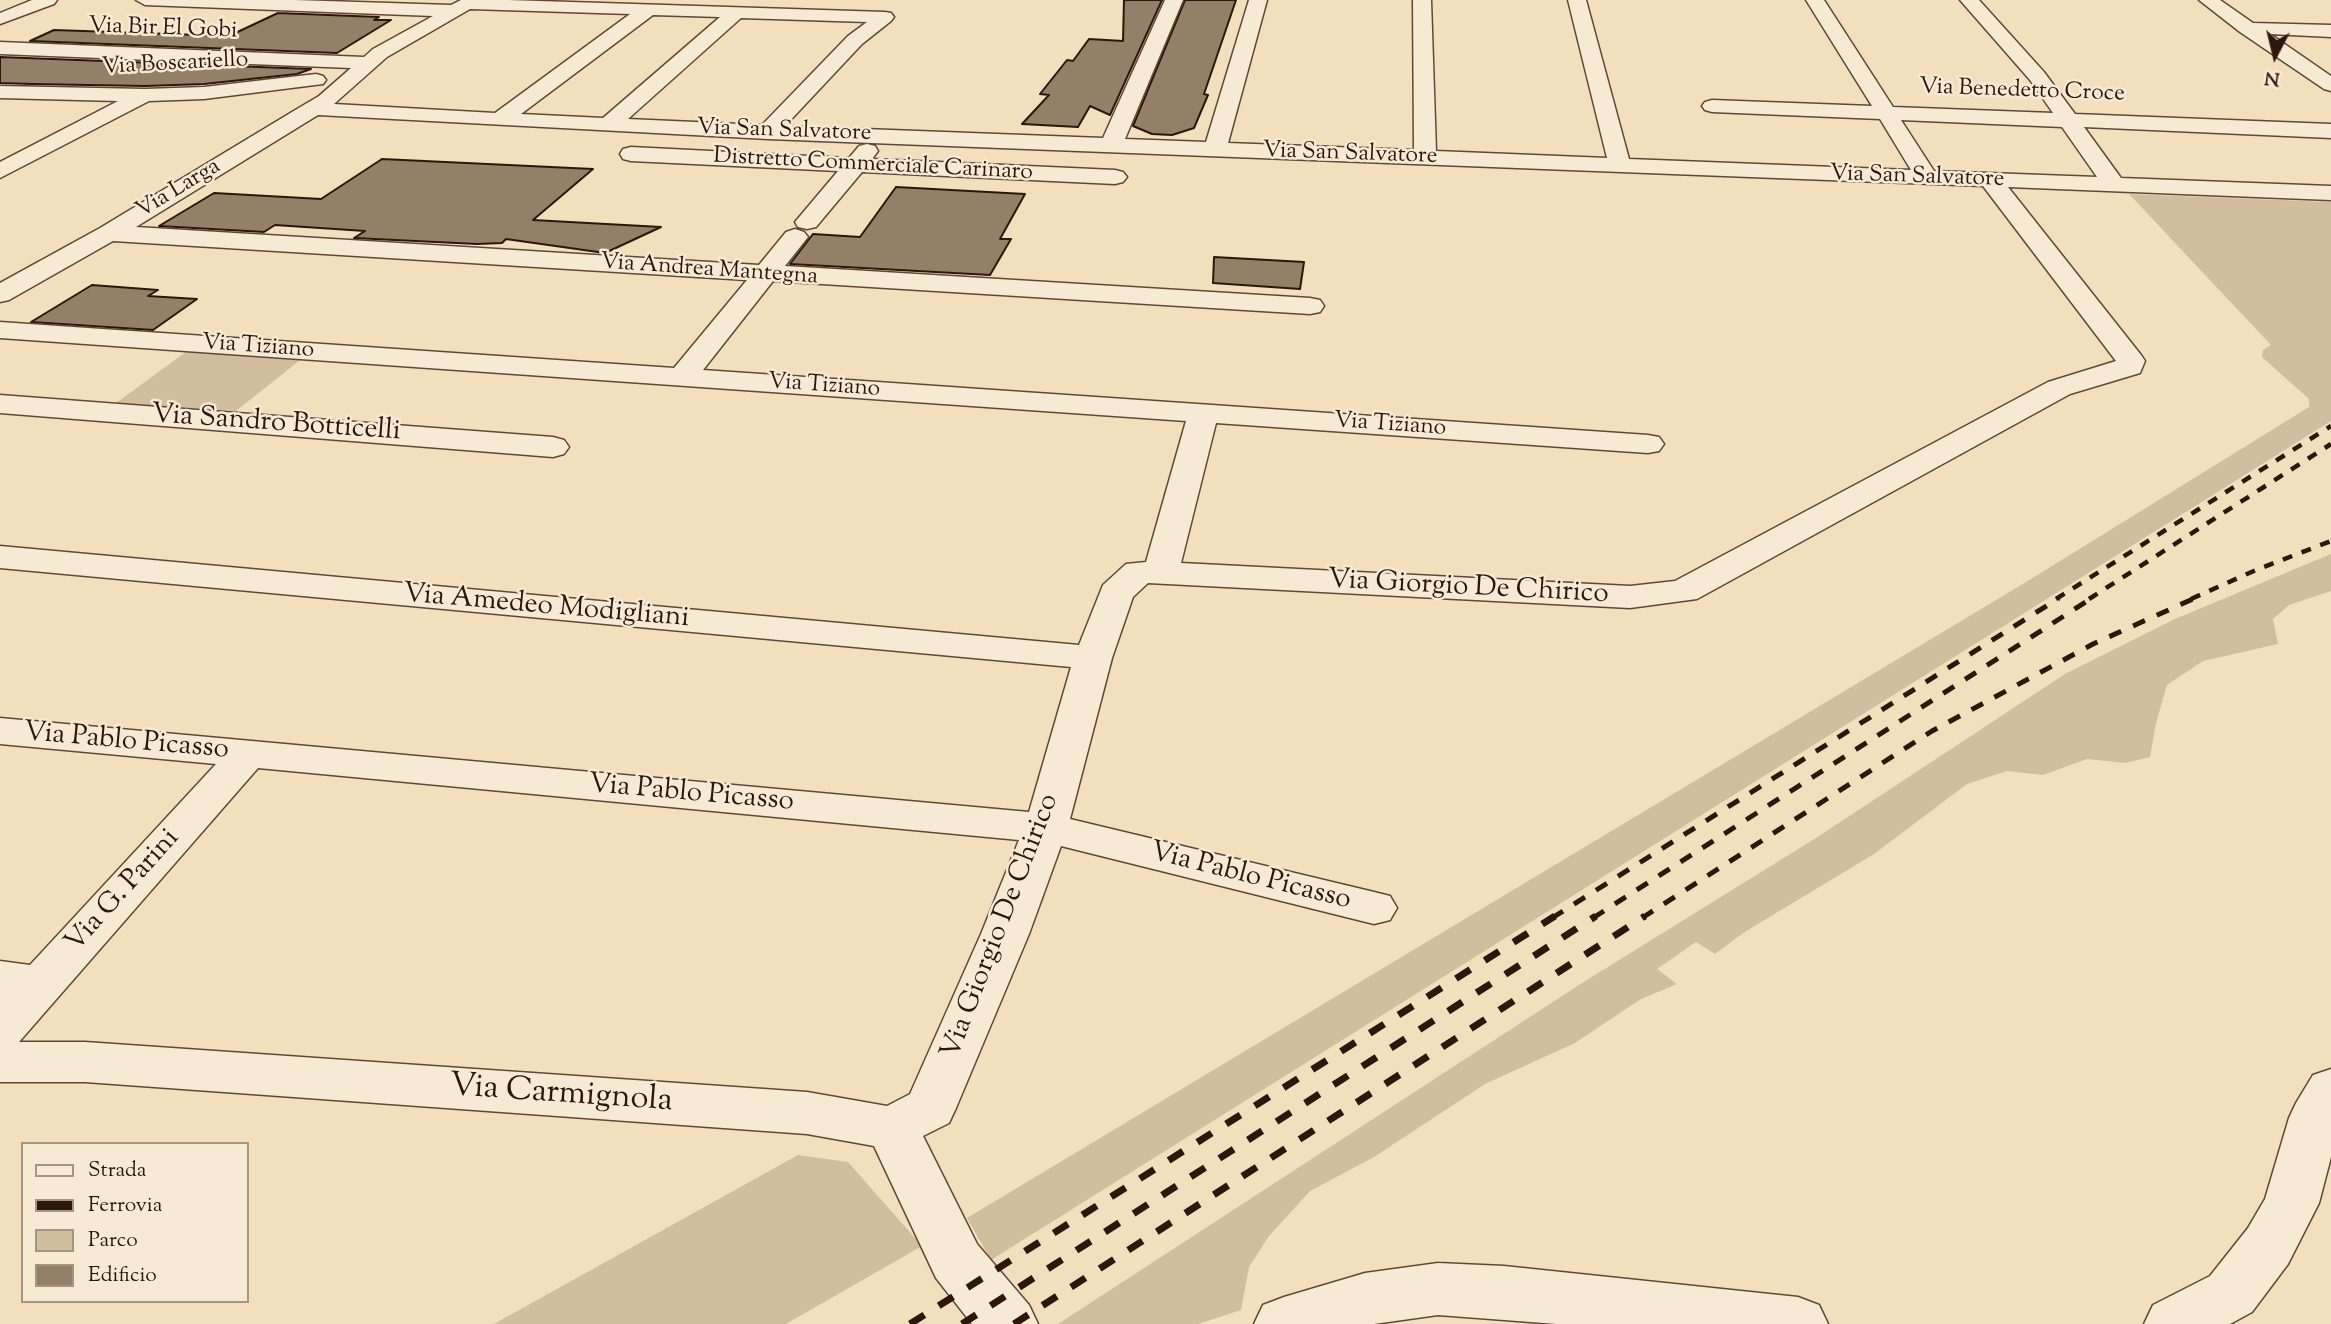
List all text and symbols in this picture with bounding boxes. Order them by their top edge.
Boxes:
street label: Via Bir El Gobi [88,14,238,46]
north arrow [2240,21,2310,91]
street label: Via Boscariello [101,47,249,83]
text: N [2263,63,2282,92]
street label: Via Benedetto Croce [1919,75,2125,109]
street label: Via San Salvatore [696,115,872,149]
street label: Via San Salvatore [1262,138,1438,172]
street label: Distretto Commerciale Carinaro [713,144,1033,188]
street label: Via Larga [132,154,226,226]
street label: Via San Salvatore [1829,161,2005,195]
street label: Via Andrea Mantegna [599,250,819,292]
street label: Via Tiziano [201,330,315,366]
street label: Via Tiziano [767,369,881,405]
street label: Via Sandro Botticelli [150,400,402,450]
street label: Via Tiziano [1333,408,1447,444]
street label: Via Giorgio De Chirico [1327,565,1609,613]
street label: Via Amedeo Modigliani [401,579,691,637]
street label: Via Pablo Picasso [22,717,230,769]
street label: Via Pablo Picasso [587,769,795,821]
street label: Via Giorgio De Chirico [936,790,1068,1064]
street label: Via G. Parini [60,823,188,961]
street label: Via Pablo Picasso [1146,837,1354,919]
street label: Via Carmignola [448,1068,674,1124]
legend [21,1142,248,1303]
text: Strada [88,1156,147,1186]
text: Ferrovia [88,1191,162,1221]
text: Parco [88,1226,138,1256]
text: Edificio [88,1261,157,1291]

